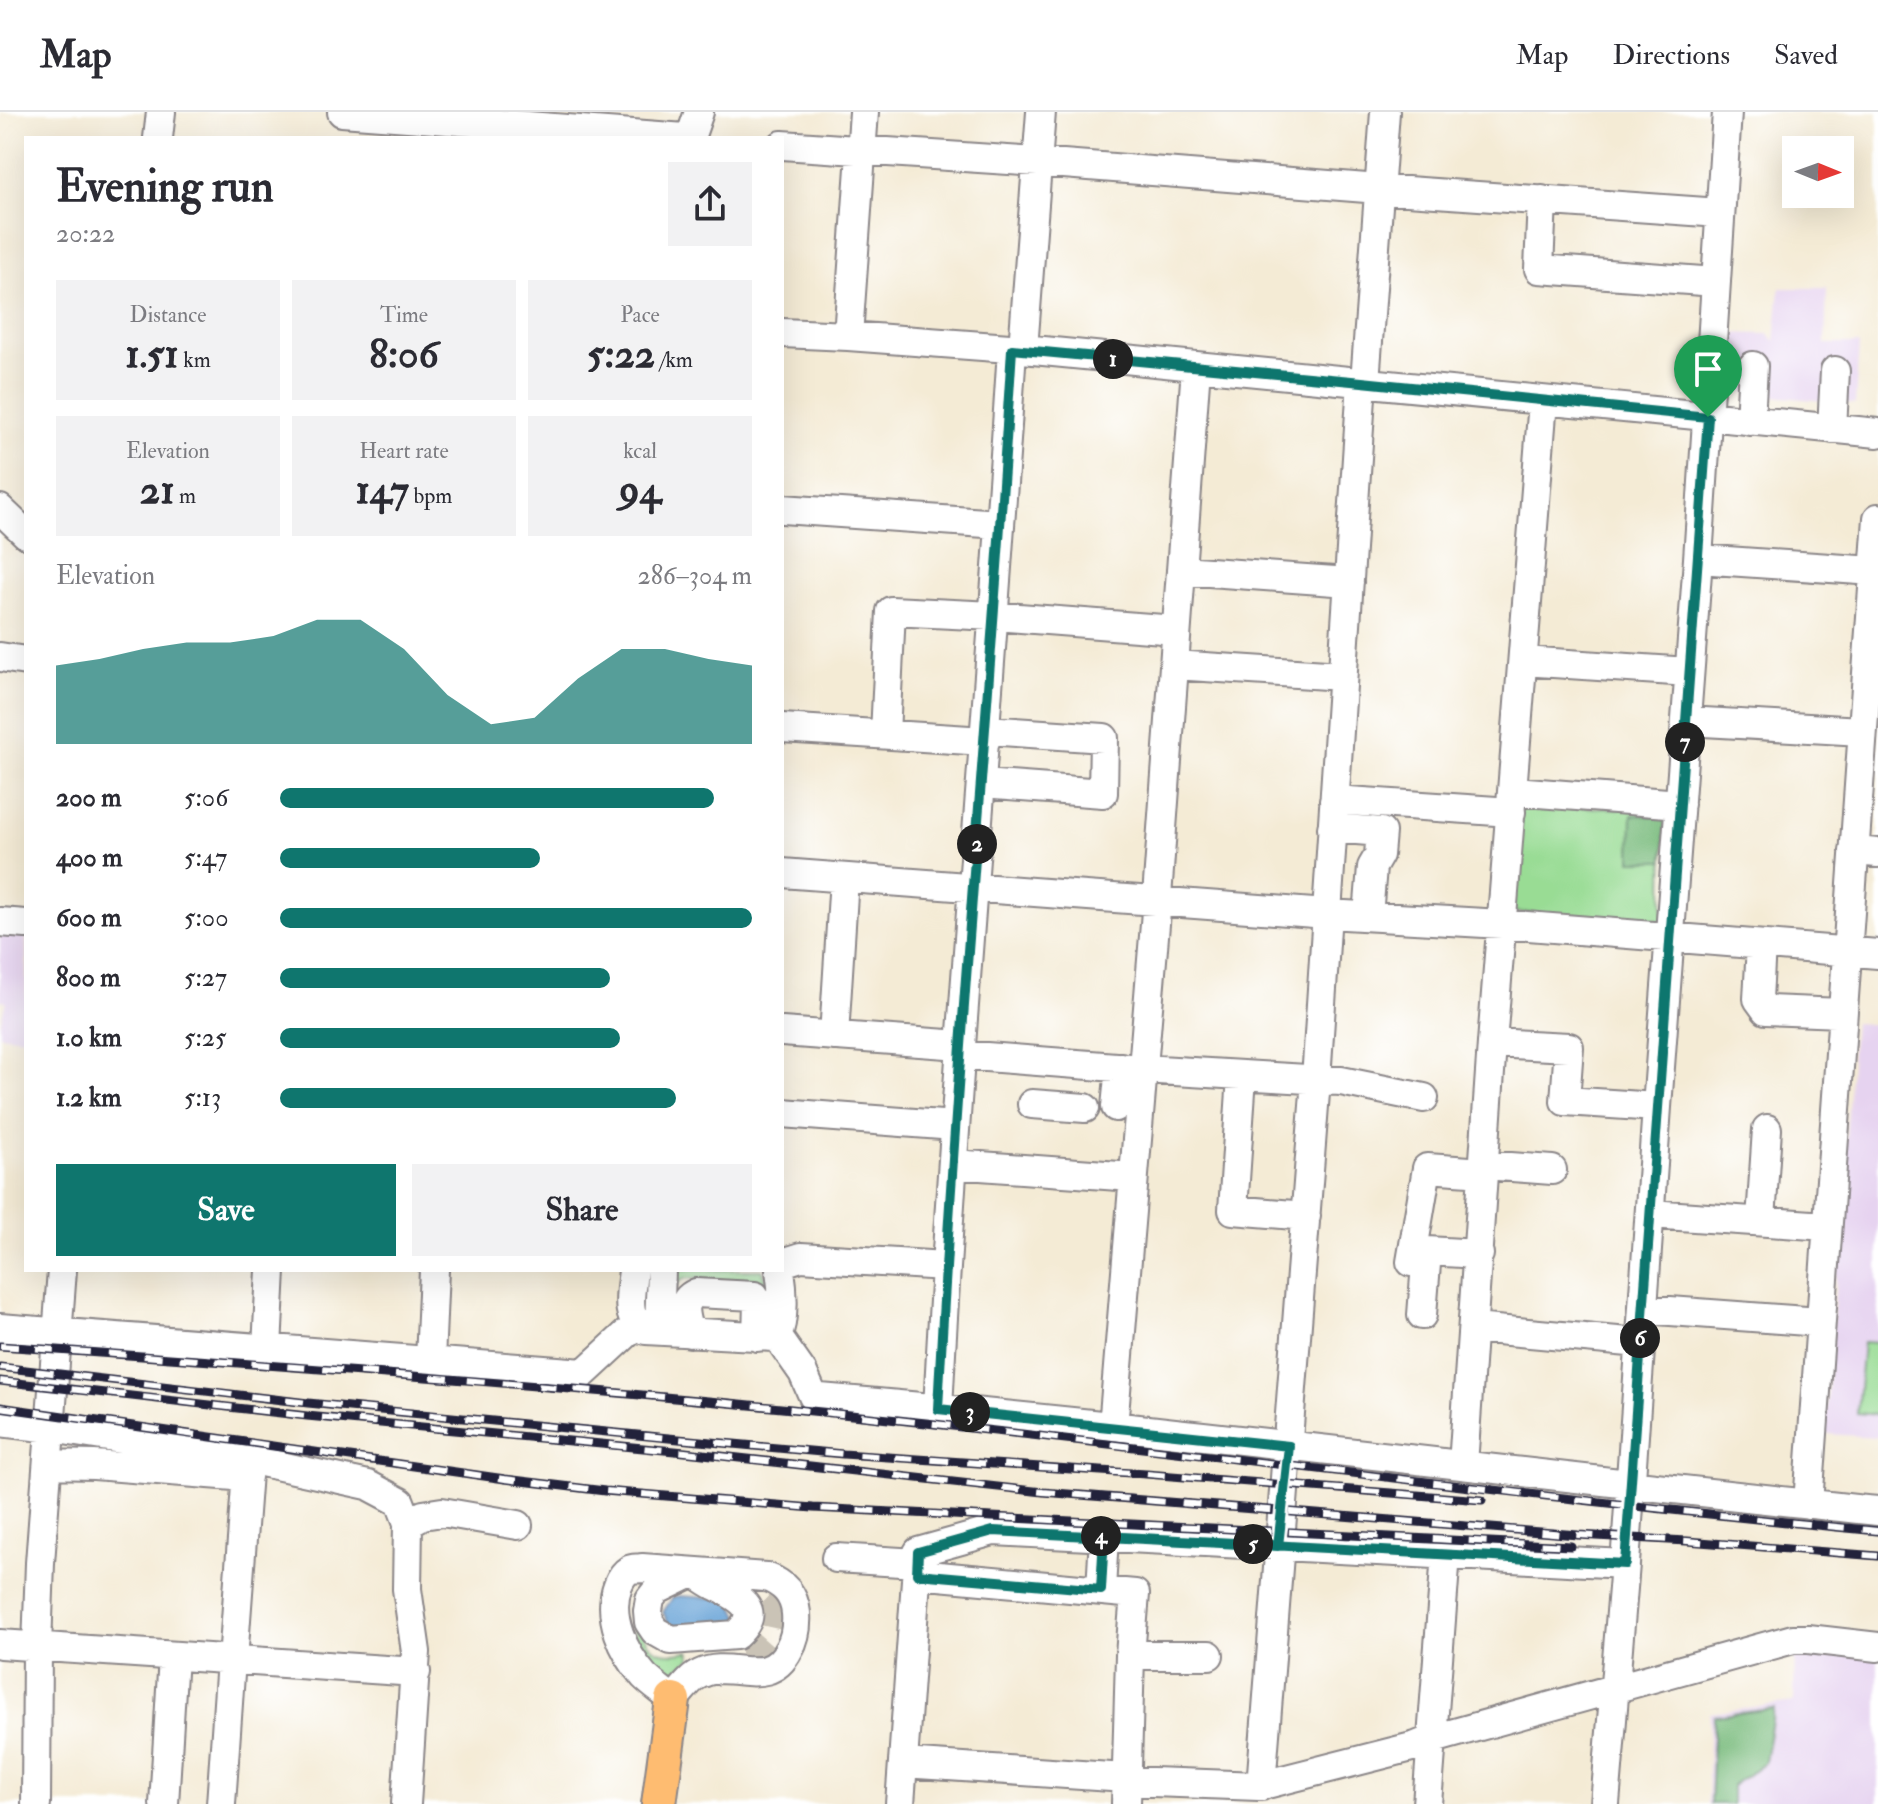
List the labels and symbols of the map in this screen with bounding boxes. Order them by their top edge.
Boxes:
north arrow [1782,136,1854,208]
pin [1674,335,1742,417]
pin: 1 [1093,339,1133,379]
pin: 7 [1665,722,1705,762]
pin: 2 [957,824,997,864]
pin: 6 [1620,1318,1660,1358]
pin: 3 [950,1392,990,1432]
pin: 4 [1081,1516,1121,1556]
pin: 5 [1233,1524,1273,1564]

